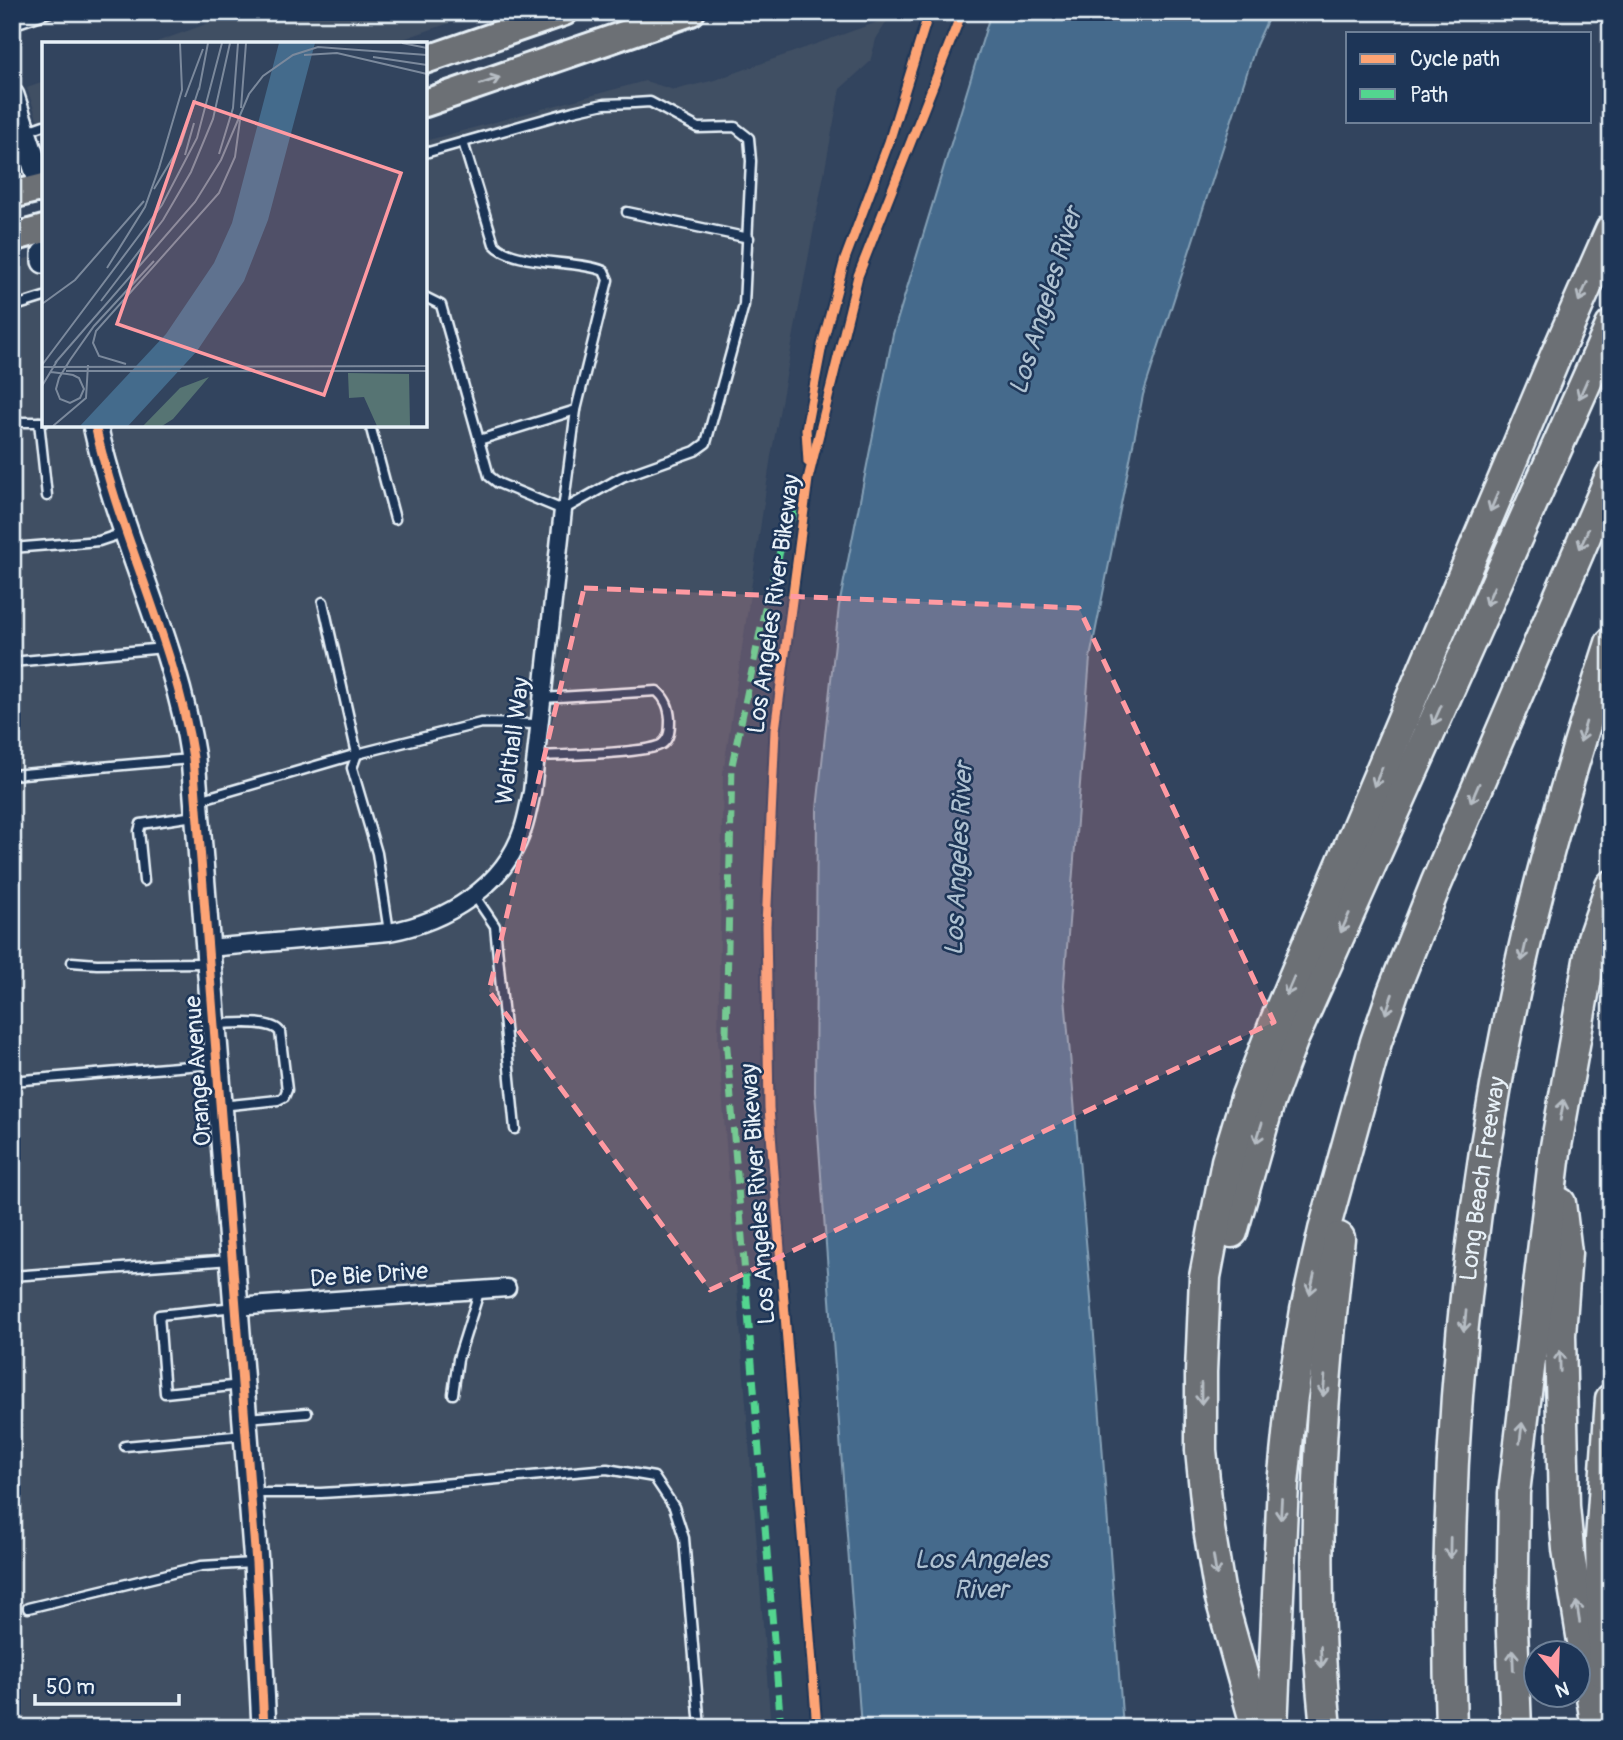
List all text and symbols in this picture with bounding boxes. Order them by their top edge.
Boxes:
legend [1346,32,1592,122]
inset map [42,42,427,427]
text: Cycle path [1410,46,1500,73]
one-way arrow [478,74,500,86]
text: Path [1410,82,1448,109]
water label: Los Angeles River [1002,200,1091,398]
one-way arrow [1576,281,1589,303]
one-way arrow [1576,377,1589,399]
street label: Los Angeles River Bikeway [741,472,807,736]
one-way arrow [1486,490,1499,512]
one-way arrow [1577,528,1590,549]
one-way arrow [1483,585,1496,607]
street label: Walthall Way [490,676,536,806]
one-way arrow [1430,704,1443,725]
one-way arrow [1575,721,1588,743]
water label: Los Angeles River [938,758,980,957]
one-way arrow [1371,765,1384,787]
one-way arrow [1468,782,1481,803]
one-way arrow [1338,911,1351,933]
one-way arrow [1517,940,1530,962]
one-way arrow [1283,975,1296,997]
one-way arrow [1382,992,1394,1014]
street label: Orange Avenue [178,995,218,1147]
street label: Los Angeles River Bikeway [734,1063,782,1325]
street label: Long Beach Freeway [1453,1074,1512,1282]
one-way arrow [1556,1099,1569,1122]
one-way arrow [1252,1122,1265,1144]
street label: De Bie Drive [309,1256,429,1294]
one-way arrow [1304,1272,1318,1295]
one-way arrow [1458,1309,1471,1332]
one-way arrow [1553,1350,1567,1373]
one-way arrow [1317,1374,1330,1396]
one-way arrow [1194,1383,1208,1406]
one-way arrow [1515,1422,1528,1444]
one-way arrow [1275,1497,1288,1520]
one-way arrow [1443,1536,1457,1559]
water label: Los Angeles River [914,1544,1051,1606]
one-way arrow [1209,1554,1222,1577]
one-way arrow [1571,1601,1584,1624]
north arrow [1522,1638,1592,1708]
one-way arrow [1315,1645,1328,1668]
one-way arrow [1507,1648,1520,1671]
scale bar [35,1663,178,1707]
text: 50 m [46,1674,95,1701]
text: N [1552,1676,1572,1703]

